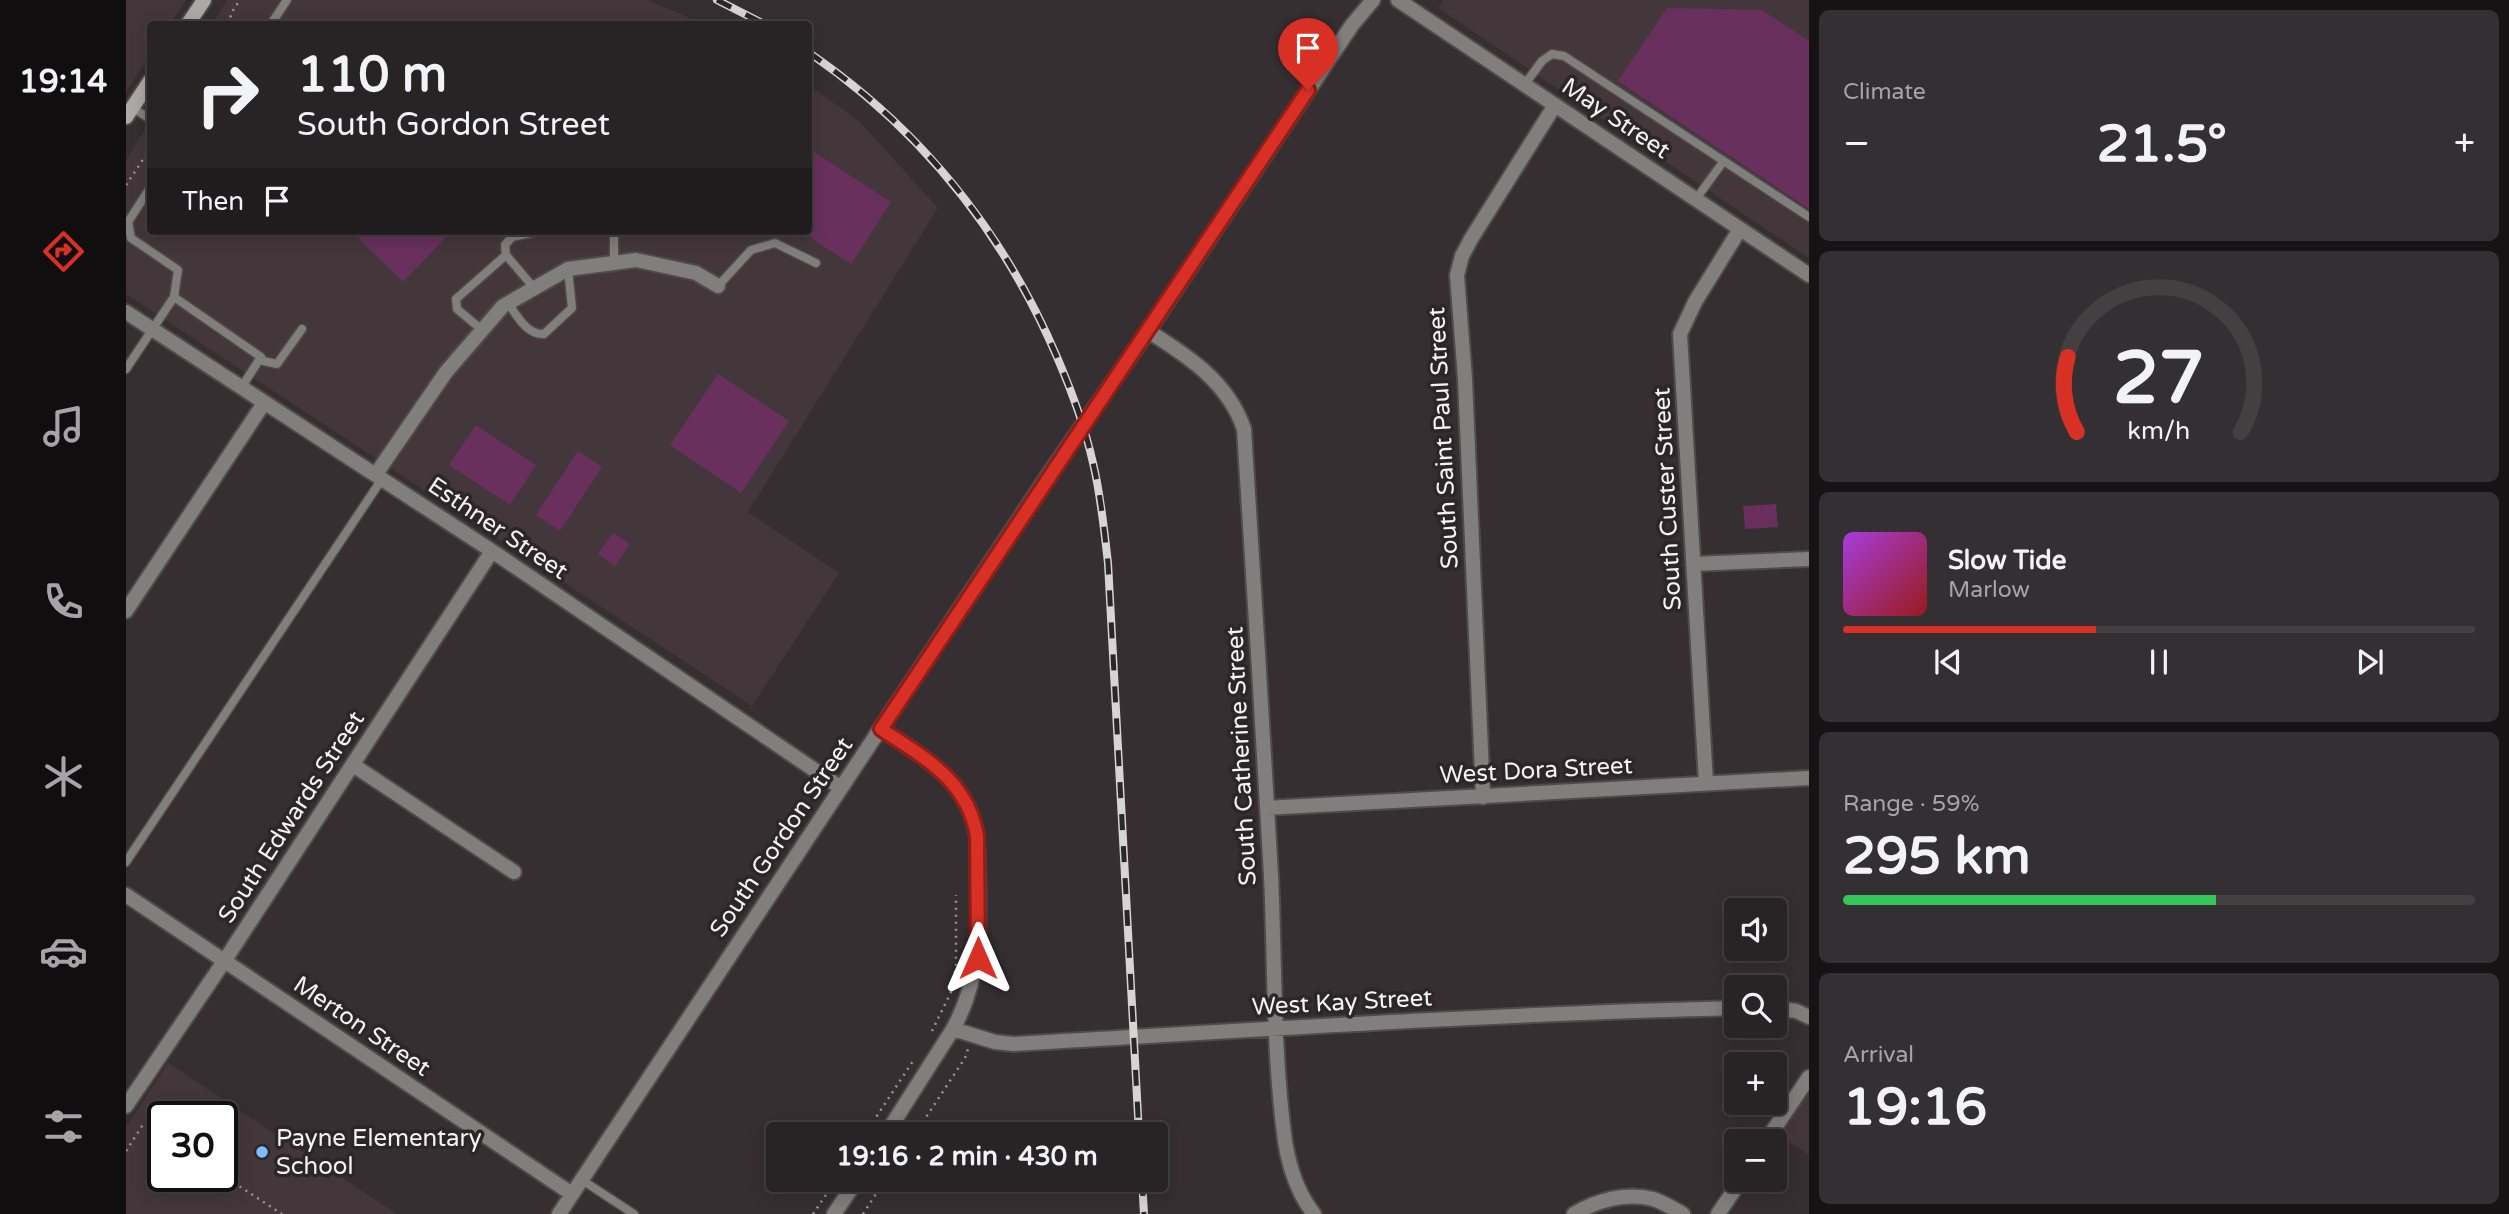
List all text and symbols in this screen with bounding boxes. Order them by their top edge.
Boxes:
pin [1278,18,1338,90]
icon: arrive [1289,29,1327,67]
text: 110 m [297,46,447,105]
icon: right [182,49,273,140]
text: 19:14 [19,63,107,101]
street label: May Street [1556,72,1675,165]
text: Climate [1843,78,1926,106]
text: South Gordon Street [297,106,610,144]
text: 21.5° [2097,113,2227,176]
text: − [1843,121,1870,167]
text: + [2454,121,2475,167]
icon: arrive [258,182,296,220]
text: Then [182,186,244,217]
icon: directions [39,227,88,276]
street label: South Saint Paul Street [1422,306,1465,570]
text: 27 [2113,336,2205,424]
street label: South Custer Street [1647,387,1688,611]
icon: music [39,402,88,451]
text: km/h [2128,416,2190,446]
street label: Esthner Street [422,471,573,586]
text: Slow Tide [1948,545,2066,576]
text: Marlow [1948,576,2030,604]
icon: phone [39,577,88,626]
street label: South Catherine Street [1220,626,1263,886]
icon: previous [1929,643,1967,681]
icon: pause [2140,643,2178,681]
icon: next [2351,643,2389,681]
street label: South Edwards Street [212,706,371,929]
street label: South Gordon Street [704,732,859,943]
street label: West Dora Street [1439,751,1633,790]
icon: climate [39,752,88,801]
text: Range · 59% [1843,790,1979,818]
text: 295 km [1843,825,2031,888]
map controls [1724,898,1787,1192]
button: sound [1724,898,1787,961]
position arrow [941,921,1015,995]
icon: car [39,927,88,976]
street label: Merton Street [288,970,436,1083]
button: search [1724,975,1787,1038]
street label: West Kay Street [1251,983,1433,1022]
text: Arrival [1843,1041,1914,1069]
button: + [1724,1052,1787,1115]
text: 19:16 [1843,1076,1987,1139]
speed limit sign: 30 [147,1101,238,1192]
icon: filters [39,1102,88,1151]
place label: Payne Elementary School [276,1124,482,1181]
button: − [1724,1129,1787,1192]
text: 19:16 · 2 min · 430 m [836,1141,1098,1172]
marker: Payne Elementary School [254,1144,270,1160]

